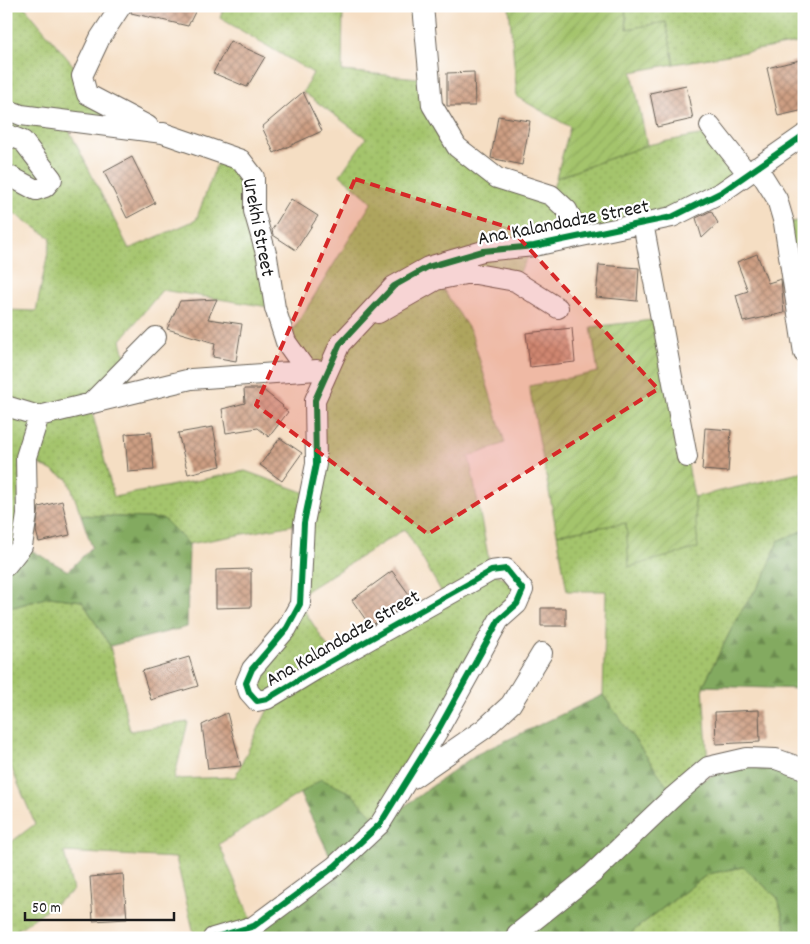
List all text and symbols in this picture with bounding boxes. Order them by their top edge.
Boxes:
street label: Urekhi Street [234,176,280,279]
street label: Ana Kalandadze Street [476,194,652,254]
street label: Ana Kalandadze Street [261,584,426,695]
scale bar [25,889,174,921]
text: 50 m [32,898,61,920]

